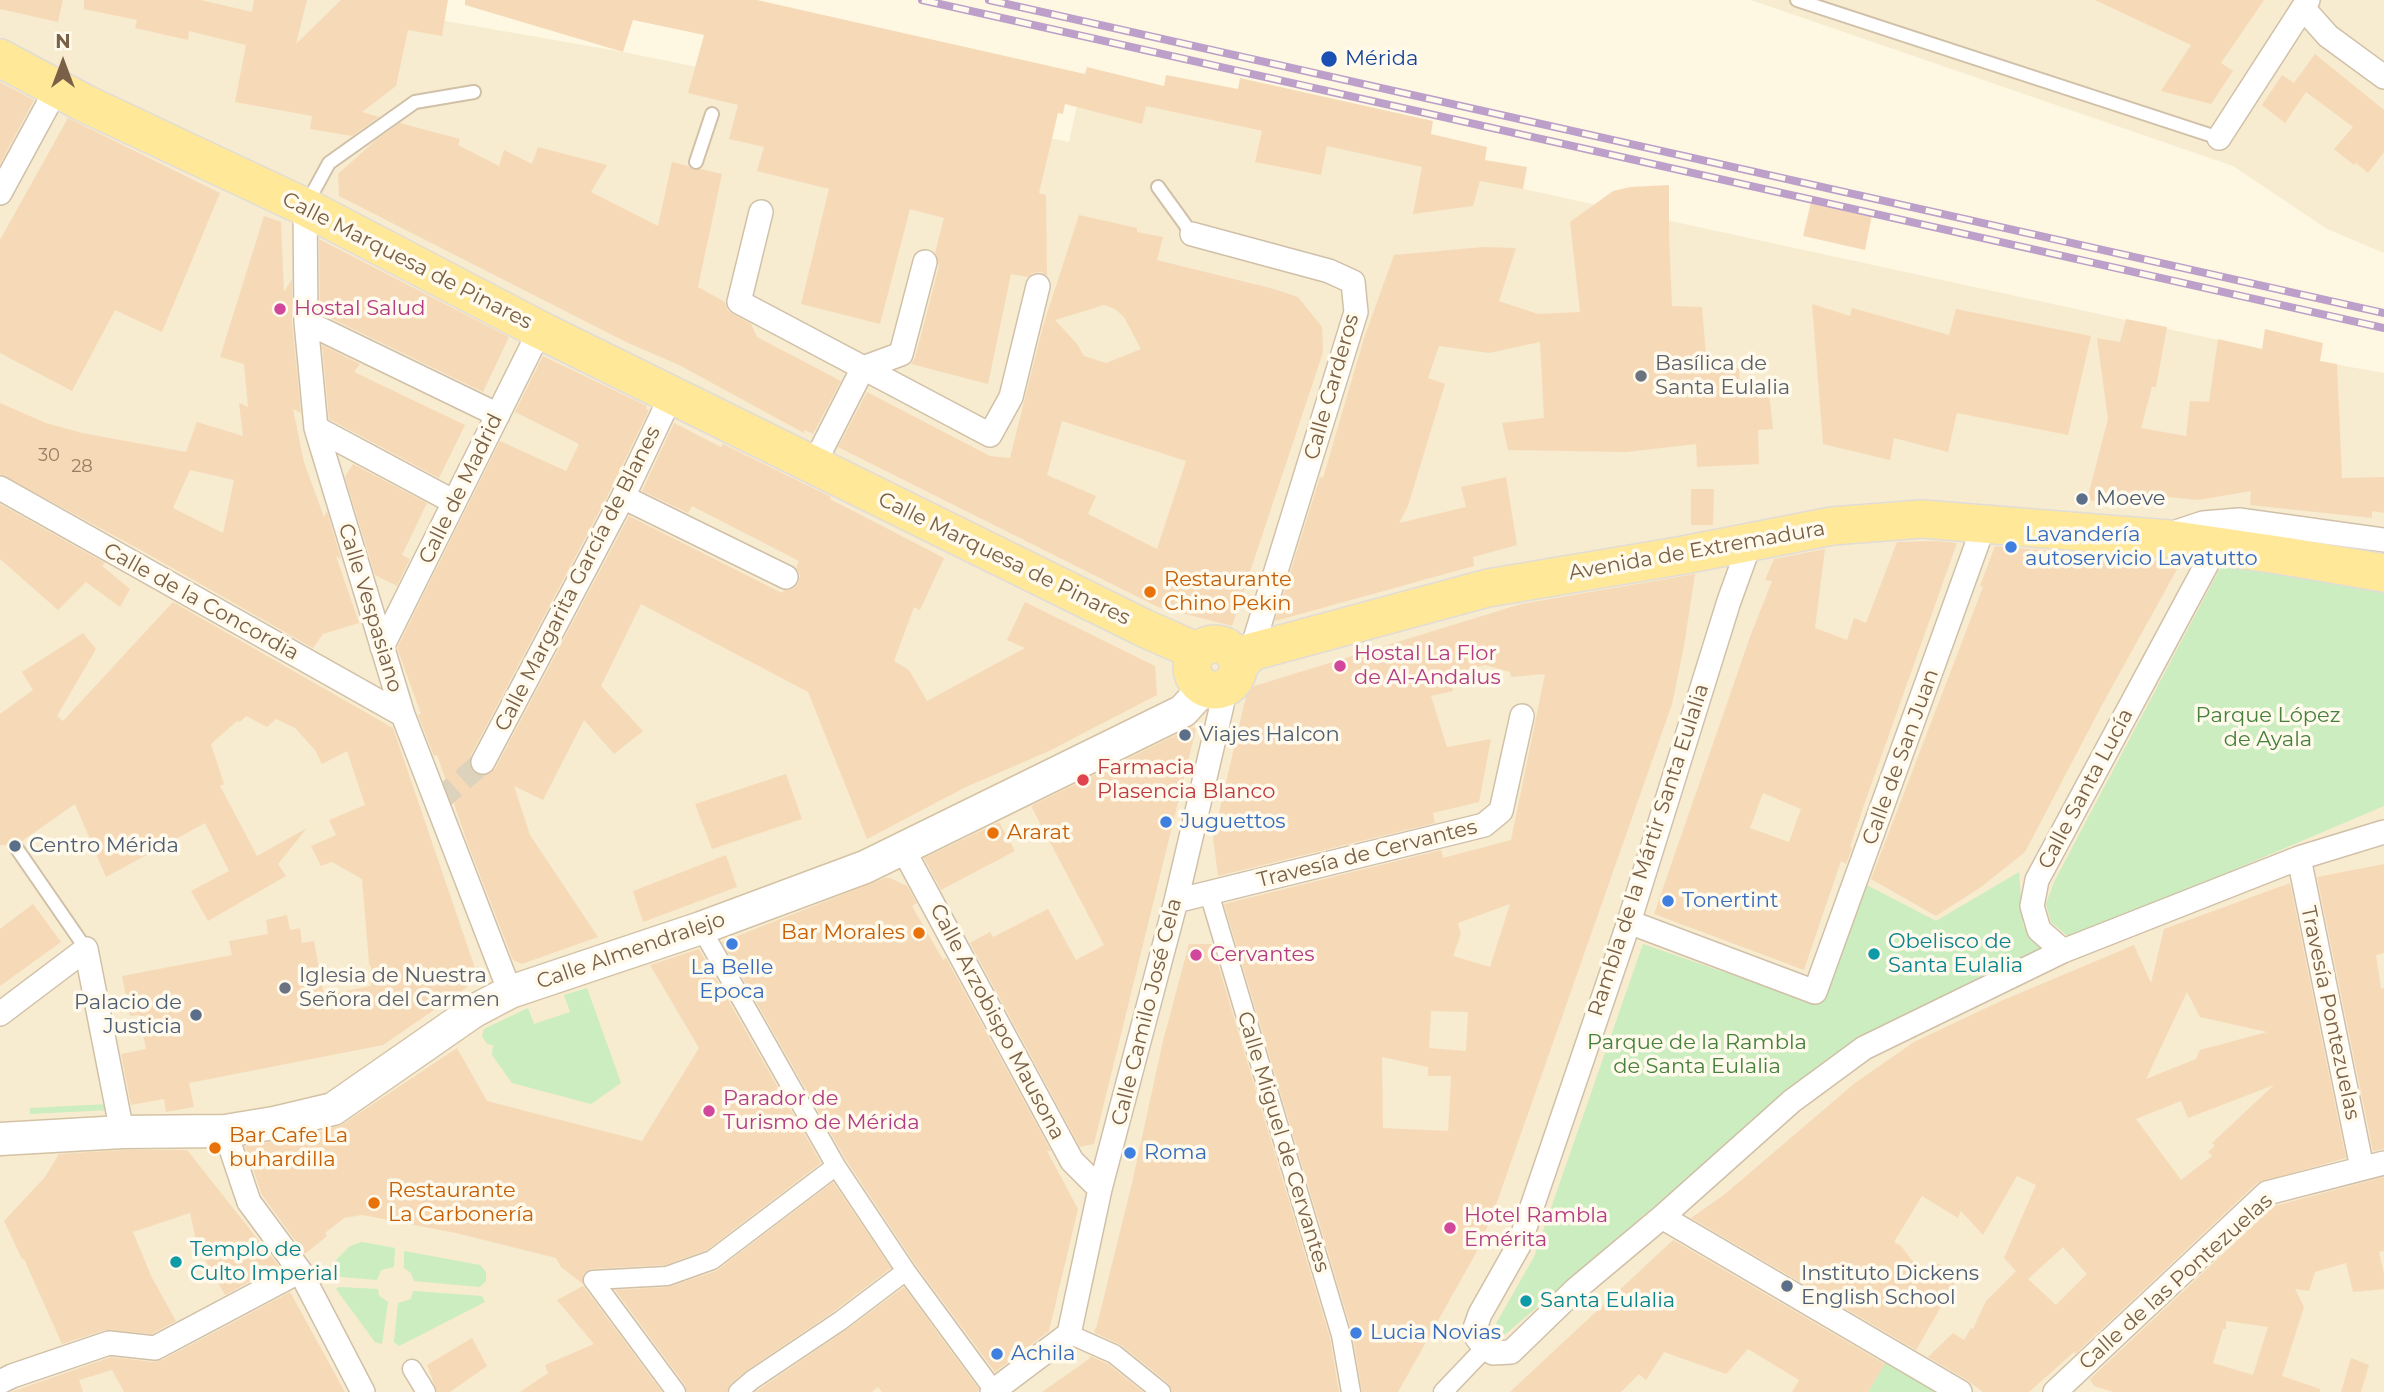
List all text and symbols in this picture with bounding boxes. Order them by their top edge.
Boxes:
north arrow [28,28,98,98]
text: N [55,30,71,53]
place label: Mérida [1345,46,1418,72]
marker: Mérida [1319,49,1339,69]
street label: Calle Marquesa de Pinares [278,187,536,335]
place label: Hostal Salud [294,296,425,322]
marker: Hostal Salud [272,301,288,317]
street label: Calle Carderos [1299,311,1365,463]
place label: Basílica de Santa Eulalia [1655,351,1790,401]
marker: Basílica de Santa Eulalia [1633,368,1649,384]
street label: Calle de Madrid [414,410,508,568]
street label: Calle Margarita García de Blanes [490,422,666,736]
house number: 30 [38,445,60,467]
house number: 28 [71,456,93,478]
place label: Moeve [2096,486,2165,512]
street label: Calle Marquesa de Pinares [874,487,1134,631]
marker: Moeve [2074,491,2090,507]
street label: Avenida de Extremadura [1567,516,1827,586]
street label: Calle Vespasiano [332,521,408,695]
place label: Lavandería autoservicio Lavatutto [2025,522,2258,572]
street label: Calle de la Concordia [99,538,303,666]
marker: Lavandería autoservicio Lavatutto [2003,539,2019,555]
place label: Restaurante Chino Pekin [1164,567,1292,617]
marker: Restaurante Chino Pekin [1142,584,1158,600]
place label: Hostal La Flor de Al-Andalus [1354,641,1501,691]
marker: Hostal La Flor de Al-Andalus [1332,658,1348,674]
street label: Calle de San Juan [1857,666,1945,848]
street label: Rambla de la Mártir Santa Eulalia [1583,681,1715,1019]
park label: Parque López de Ayala [2196,703,2340,753]
street label: Calle Santa Lucía [2033,704,2139,874]
place label: Viajes Halcon [1199,722,1340,748]
marker: Viajes Halcon [1177,727,1193,743]
place label: Farmacia Plasencia Blanco [1097,755,1275,805]
marker: Farmacia Plasencia Blanco [1075,772,1091,788]
place label: Juguettos [1180,809,1286,835]
marker: Juguettos [1158,814,1174,830]
street label: Travesía de Cervantes [1254,814,1480,894]
place label: Ararat [1007,820,1070,846]
marker: Ararat [985,825,1001,841]
place label: Centro Mérida [29,833,179,859]
marker: Centro Mérida [7,838,23,854]
place label: Tonertint [1682,888,1779,914]
marker: Tonertint [1660,893,1676,909]
street label: Calle Camilo José Cela [1107,896,1187,1128]
street label: Calle Arzobispo Mausona [924,900,1070,1144]
street label: Travesía Pontezuelas [2295,904,2365,1122]
street label: Calle Almendralejo [533,907,729,995]
place label: Bar Morales [781,920,905,946]
marker: Bar Morales [911,925,927,941]
place label: Obelisco de Santa Eulalia [1888,929,2023,979]
marker: La Belle Epoca [724,936,740,952]
place label: Cervantes [1210,942,1314,968]
marker: Obelisco de Santa Eulalia [1866,946,1882,962]
marker: Cervantes [1188,947,1204,963]
place label: La Belle Epoca [691,955,773,1005]
place label: Iglesia de Nuestra Señora del Carmen [299,963,500,1013]
marker: Iglesia de Nuestra Señora del Carmen [277,980,293,996]
place label: Palacio de Justicia [74,990,182,1040]
marker: Palacio de Justicia [188,1007,204,1023]
street label: Calle Miguel de Cervantes [1231,1008,1335,1276]
park label: Parque de la Rambla de Santa Eulalia [1587,1030,1807,1080]
place label: Parador de Turismo de Mérida [723,1086,920,1136]
marker: Parador de Turismo de Mérida [701,1103,717,1119]
place label: Bar Cafe La buhardilla [229,1123,348,1173]
marker: Bar Cafe La buhardilla [207,1140,223,1156]
place label: Roma [1144,1140,1207,1166]
marker: Roma [1122,1145,1138,1161]
place label: Restaurante La Carbonería [388,1178,534,1228]
street label: Calle de las Pontezuelas [2074,1188,2278,1376]
marker: Restaurante La Carbonería [366,1195,382,1211]
place label: Hotel Rambla Emérita [1464,1203,1608,1253]
marker: Hotel Rambla Emérita [1442,1220,1458,1236]
place label: Templo de Culto Imperial [190,1237,338,1287]
marker: Templo de Culto Imperial [168,1254,184,1270]
place label: Instituto Dickens English School [1801,1261,1979,1311]
marker: Instituto Dickens English School [1779,1278,1795,1294]
place label: Santa Eulalia [1540,1288,1675,1314]
marker: Santa Eulalia [1518,1293,1534,1309]
place label: Lucia Novias [1370,1320,1501,1346]
marker: Lucia Novias [1348,1325,1364,1341]
place label: Achila [1011,1341,1075,1367]
marker: Achila [989,1346,1005,1362]

